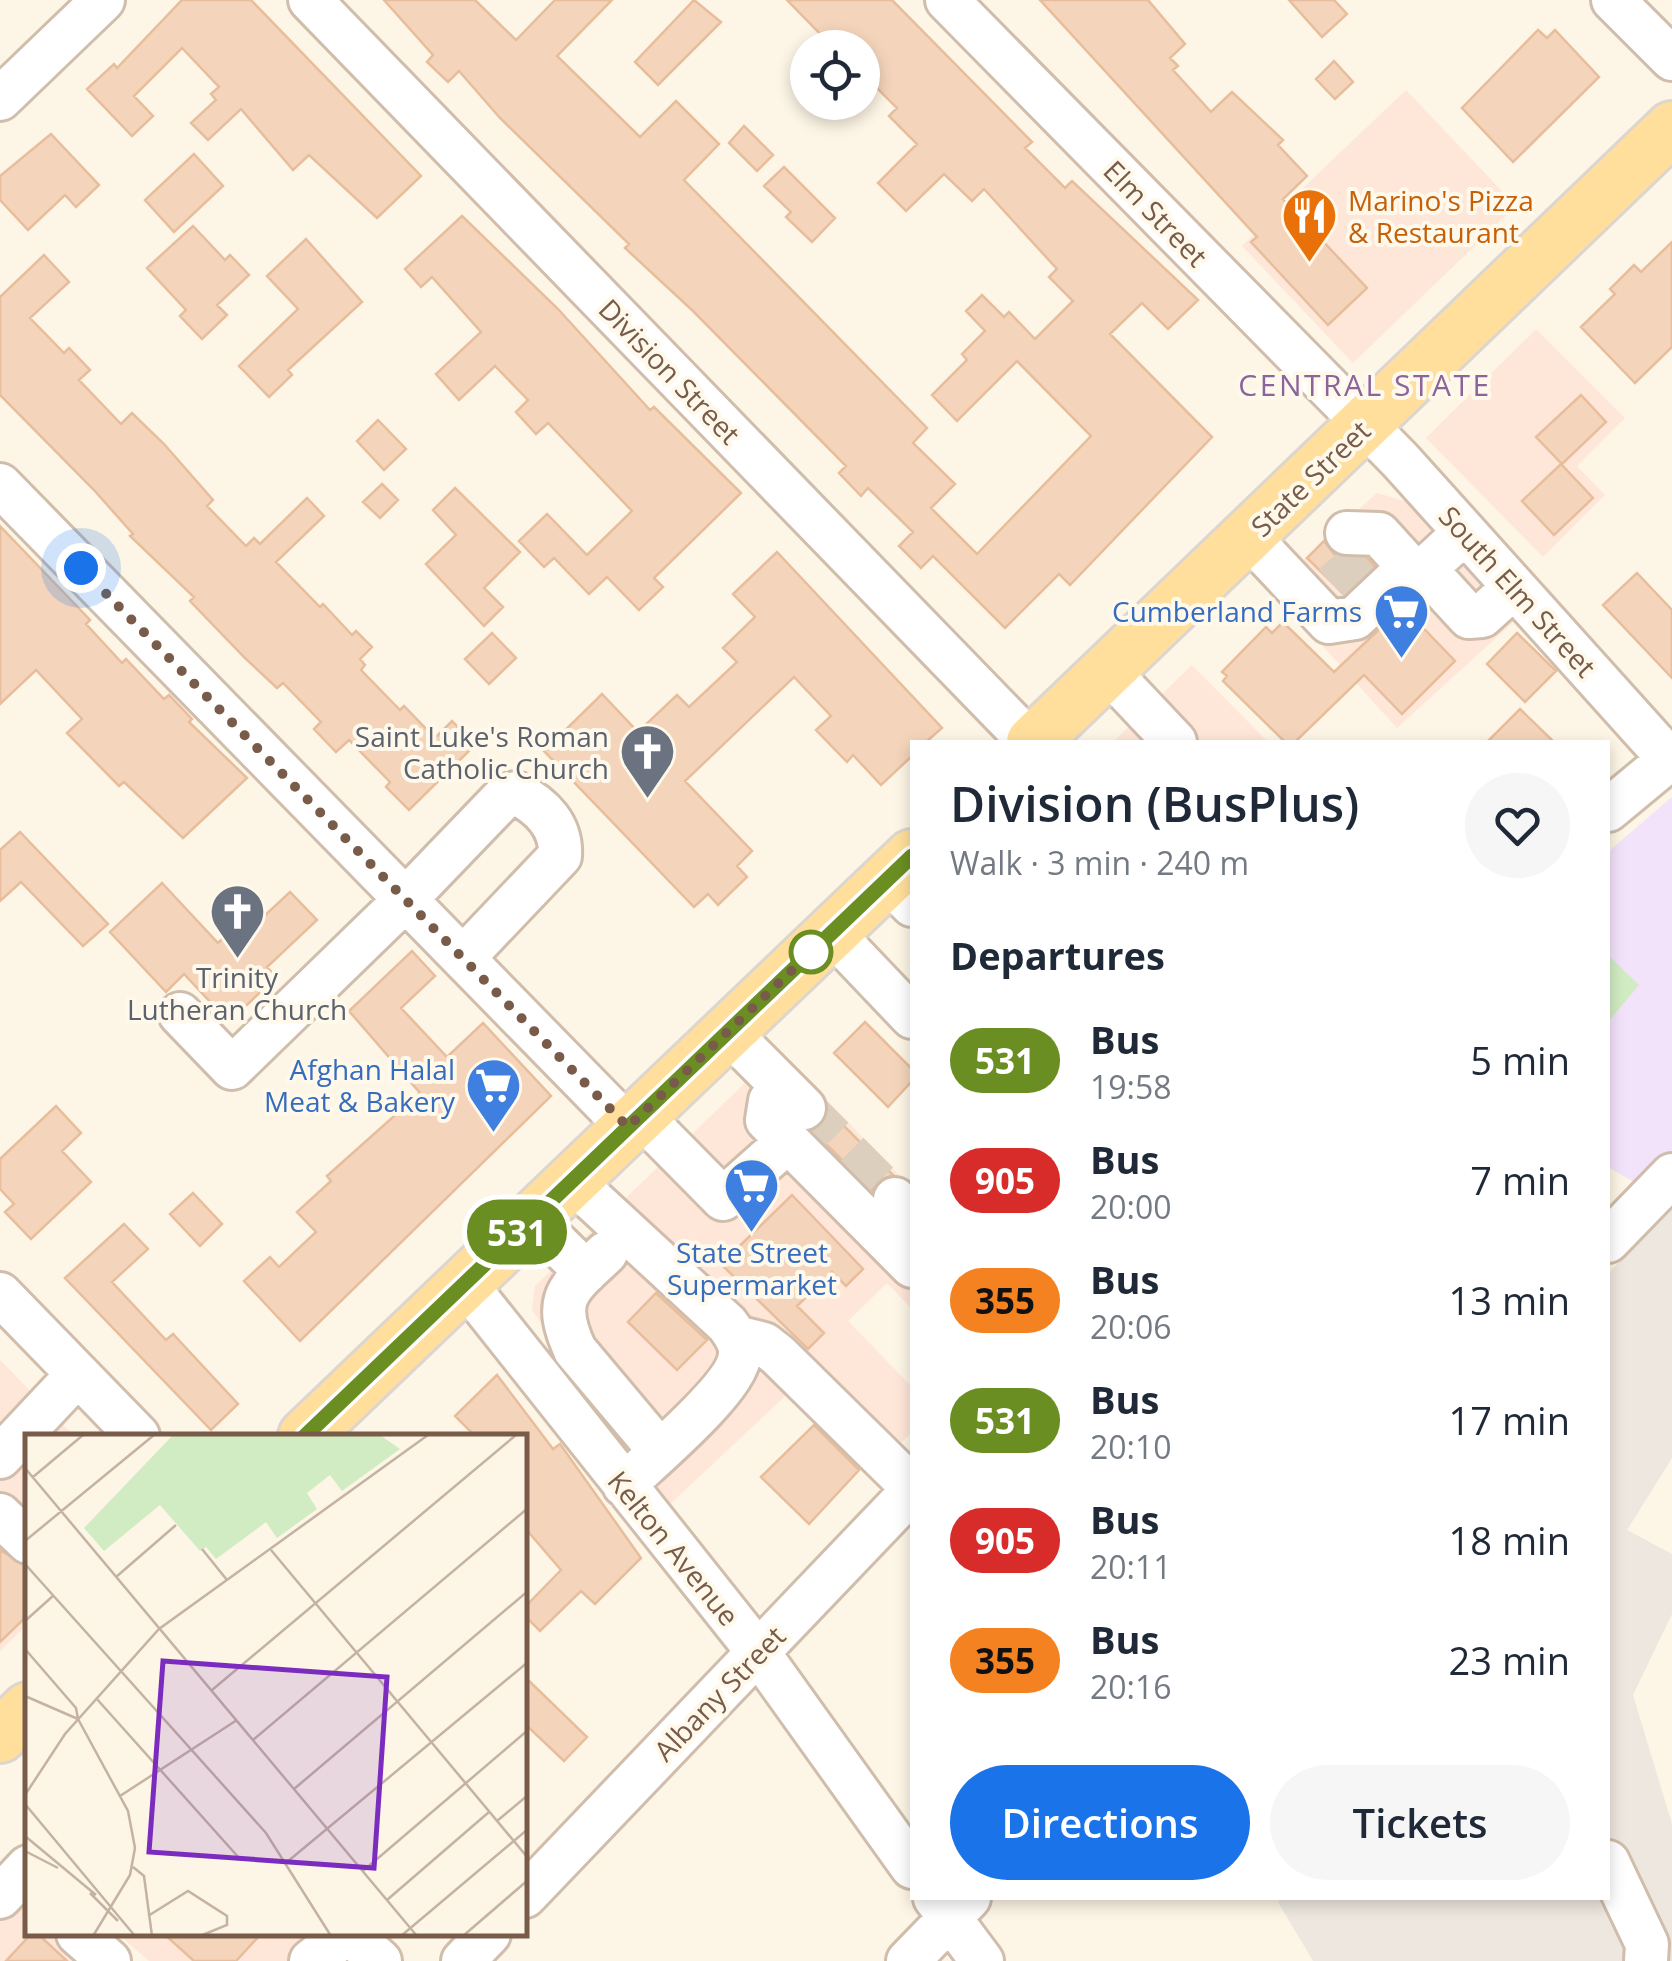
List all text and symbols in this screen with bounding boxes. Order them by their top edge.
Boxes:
map controls [790,30,880,120]
button: locate [790,30,880,120]
street label: Elm Street [1096,152,1216,274]
place label: Marino's Pizza & Restaurant [1348,181,1534,251]
restaurant icon: Marino's Pizza & Restaurant [1279,186,1339,265]
street label: Division Street [591,290,749,452]
district label: CENTRAL STATE [1238,364,1492,405]
street label: State Street [1242,412,1378,544]
street label: South Elm Street [1431,497,1605,685]
your location [56,543,106,593]
supermarket icon: Cumberland Farms [1371,581,1431,660]
place label: Cumberland Farms [1112,592,1362,630]
place label: Saint Luke's Roman Catholic Church [355,717,609,787]
church icon: Saint Luke's Roman Catholic Church [618,722,678,801]
text: Division (BusPlus) [950,771,1359,836]
button: heart [1465,773,1570,878]
text: Walk · 3 min · 240 m [950,841,1249,884]
church icon: Trinity Lutheran Church [207,881,267,960]
text: Departures [950,929,1165,981]
unlabelled marker [790,931,832,973]
place label: Trinity Lutheran Church [127,958,347,1028]
text: Bus [1090,1013,1159,1065]
text: 5 min [1470,1034,1570,1086]
text: 531 [975,1037,1035,1084]
place label: Afghan Halal Meat & Bakery [264,1050,456,1120]
supermarket icon: Afghan Halal Meat & Bakery [464,1055,524,1134]
text: 19:58 [1090,1065,1172,1108]
text: Bus [1090,1133,1159,1185]
text: 7 min [1470,1154,1570,1206]
supermarket icon: State Street Supermarket [722,1156,782,1235]
text: 905 [975,1157,1035,1204]
text: 20:00 [1090,1185,1172,1228]
line badge: 531 [460,1200,574,1264]
text: 531 [487,1209,547,1256]
place label: State Street Supermarket [667,1233,837,1303]
text: Bus [1090,1253,1159,1305]
text: 13 min [1449,1274,1570,1326]
text: 355 [975,1277,1035,1324]
text: 20:06 [1090,1305,1172,1348]
text: Bus [1090,1373,1159,1425]
text: 17 min [1449,1394,1570,1446]
text: 531 [975,1397,1035,1444]
text: 20:10 [1090,1425,1172,1468]
inset map [25,1434,528,1936]
street label: Kelton Avenue [600,1463,748,1633]
text: Bus [1090,1493,1159,1545]
text: 18 min [1449,1514,1570,1566]
text: 905 [975,1517,1035,1564]
text: 20:11 [1090,1545,1172,1588]
text: Bus [1090,1613,1159,1665]
street label: Albany Street [645,1617,793,1769]
text: 23 min [1449,1634,1570,1686]
text: 355 [975,1637,1035,1684]
text: 20:16 [1090,1665,1172,1708]
button: Directions [950,1765,1250,1880]
button: Tickets [1270,1765,1570,1880]

